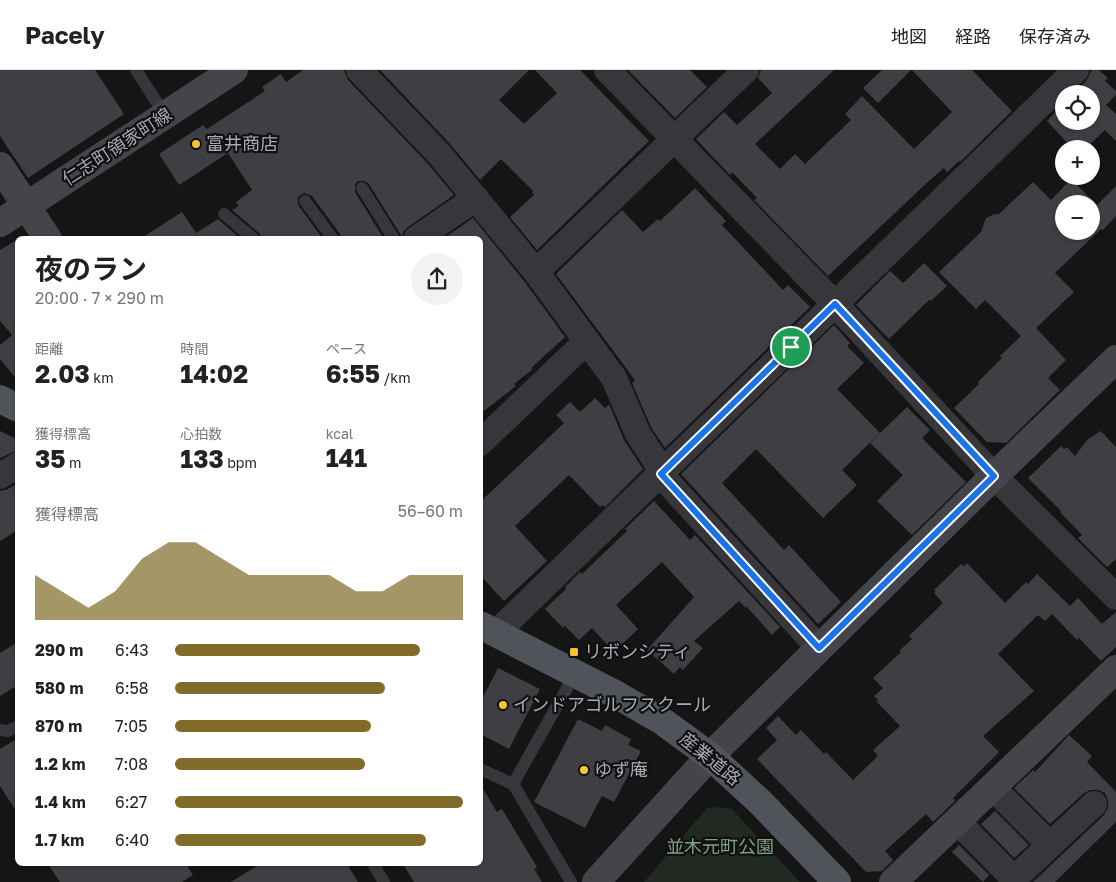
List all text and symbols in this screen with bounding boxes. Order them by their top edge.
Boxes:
text: Pacely [25,20,105,49]
text: 地図 [891,25,927,47]
text: 経路 [955,25,991,47]
text: 保存済み [1019,25,1091,47]
map controls [1055,85,1100,240]
button: locate [1055,85,1100,130]
street label: 仁志町領家町線 [58,103,175,190]
place label: 富井商店 [206,132,278,154]
marker: 富井商店 [190,138,202,150]
button: + [1055,140,1100,185]
button: − [1055,195,1100,240]
text: 夜のラン [35,252,147,285]
button: share [411,253,463,305]
text: 20:00 · 7 × 290 m [35,288,164,308]
pin [770,326,812,368]
icon: arrive [777,333,805,361]
text: 距離 [35,340,63,357]
text: 時間 [180,340,208,357]
text: ペース [326,340,367,357]
text: 2.03 [35,358,90,389]
text: 14:02 [180,358,248,389]
text: 6:55 [326,358,380,389]
text: km [90,369,114,386]
text: /km [380,369,411,386]
text: 獲得標高 [35,425,91,442]
text: 心拍数 [180,425,222,442]
text: kcal [326,425,353,442]
text: 141 [326,442,367,473]
text: 35 [35,443,66,474]
text: 133 [180,443,224,474]
text: m [66,454,81,471]
text: bpm [224,454,257,471]
text: 56–60 m [398,501,463,521]
text: 獲得標高 [35,504,99,524]
text: 290 m [35,640,83,660]
text: 6:43 [115,640,149,660]
place label: リボンシティ [584,640,691,662]
marker: リボンシティ [568,646,580,658]
text: 580 m [35,678,83,698]
text: 6:58 [115,678,149,698]
place label: インドアゴルフスクール [513,693,711,715]
marker: インドアゴルフスクール [497,699,509,711]
text: 870 m [35,716,82,736]
text: 7:05 [115,716,147,736]
street label: 産業道路 [676,727,746,789]
text: 1.2 km [35,754,85,774]
text: 7:08 [115,754,148,774]
place label: ゆず庵 [594,758,648,780]
marker: ゆず庵 [578,764,590,776]
text: 1.4 km [35,792,86,812]
text: 6:27 [115,792,147,812]
text: 1.7 km [35,830,84,850]
text: 6:40 [115,830,149,850]
park label: 並木元町公園 [666,835,774,857]

